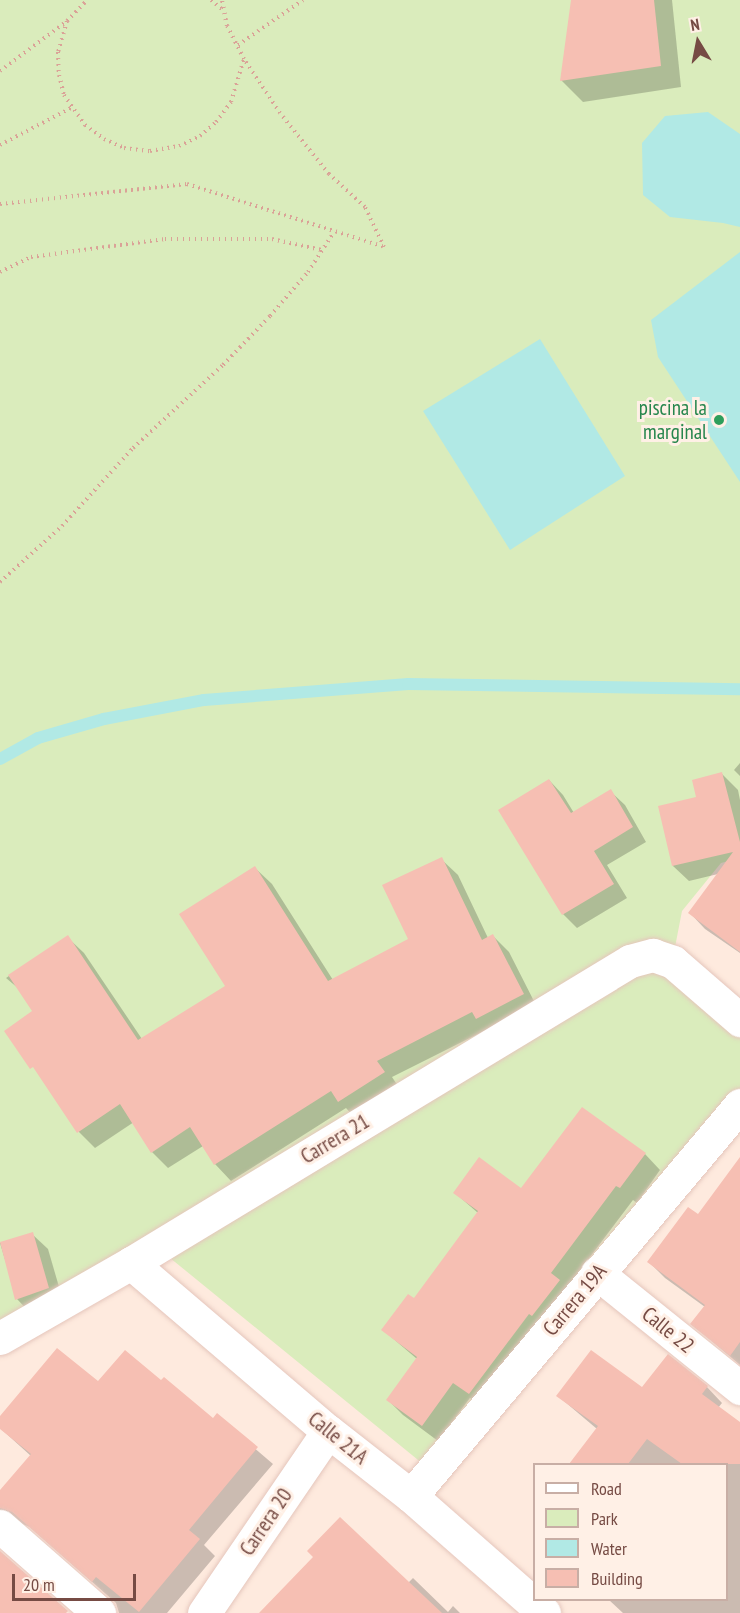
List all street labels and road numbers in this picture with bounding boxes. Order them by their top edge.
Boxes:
street label: Carrera 21 [296,1109,374,1169]
street label: Carrera 19A [538,1259,612,1341]
street label: Calle 22 [637,1301,699,1359]
street label: Calle 21A [303,1406,373,1470]
street label: Carrera 20 [234,1484,298,1560]

